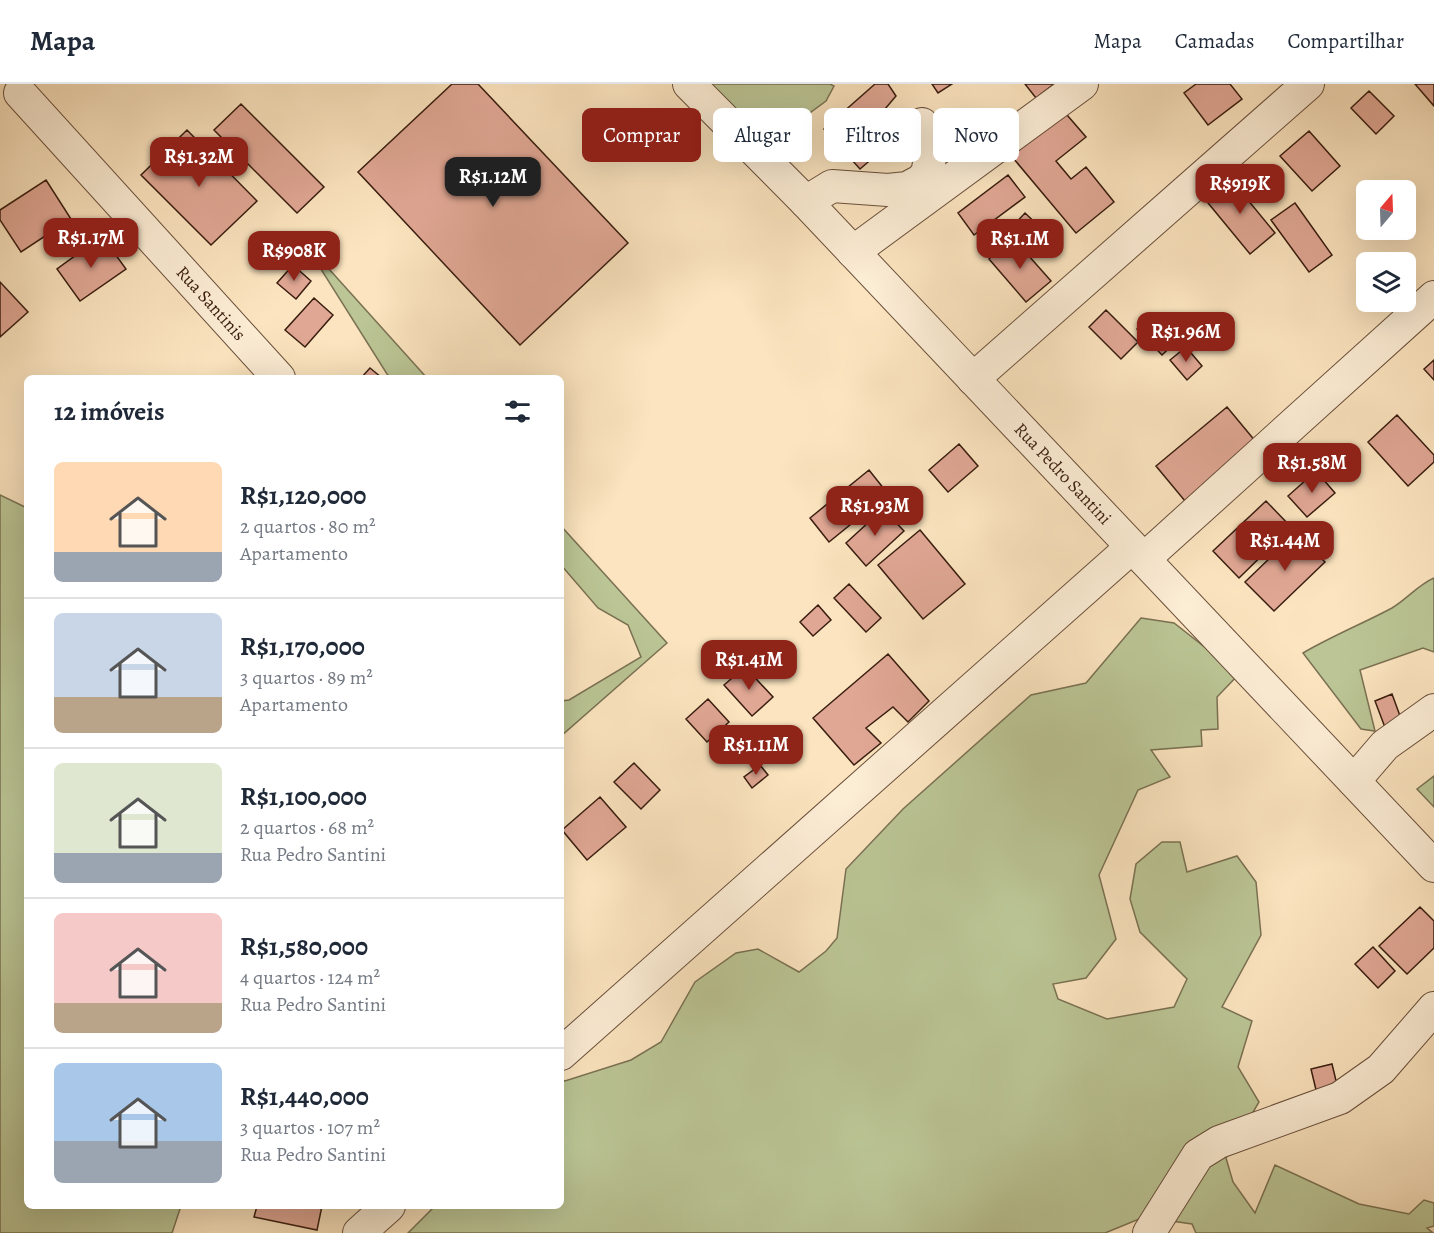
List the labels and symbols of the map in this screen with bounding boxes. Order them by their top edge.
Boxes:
pin: R$1.32M [144,137,254,188]
pin: R$1.12M [438,157,548,208]
pin: R$919K [1191,164,1289,215]
north arrow [1356,180,1416,240]
pin: R$1.17M [36,218,146,269]
pin: R$1.1M [971,219,1069,270]
pin: R$908K [245,231,343,282]
street label: Rua Santinis [171,261,251,346]
pin: R$1.96M [1131,312,1241,363]
street label: Rua Pedro Santini [1009,417,1117,530]
pin: R$1.58M [1257,443,1367,494]
pin: R$1.93M [820,486,930,537]
pin: R$1.44M [1230,521,1340,572]
pin: R$1.41M [694,640,804,691]
pin: R$1.11M [701,725,811,776]

